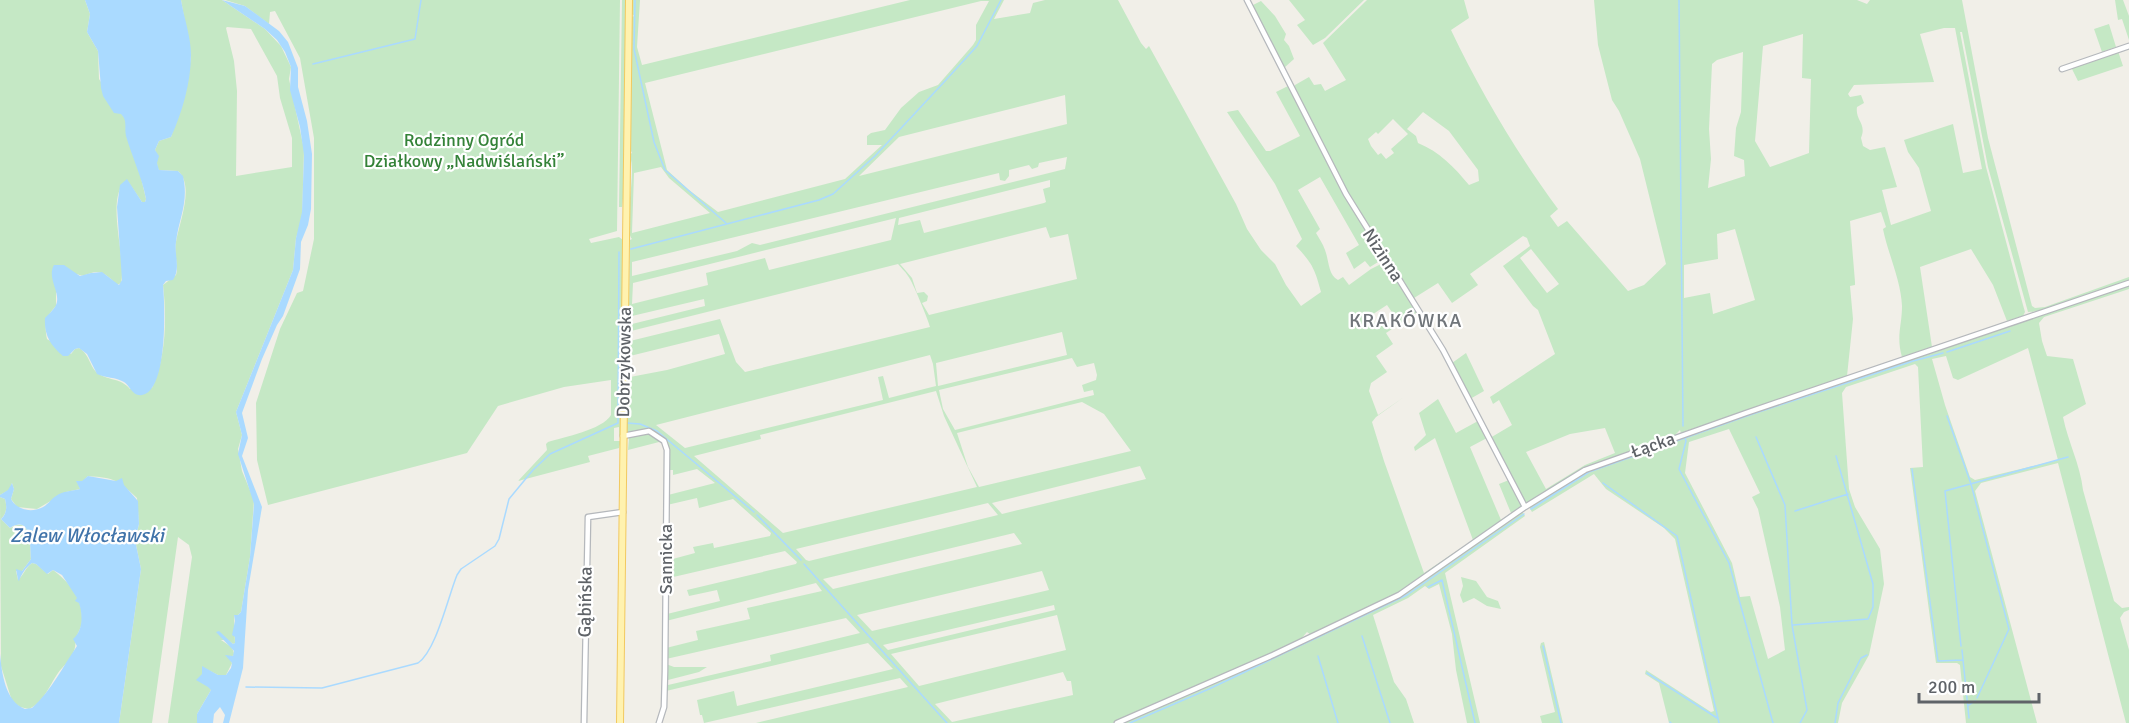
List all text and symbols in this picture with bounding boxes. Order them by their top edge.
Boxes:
park label: Rodzinny Ogród Działkowy „Nadwiślański” [364,129,564,172]
street label: Nizinna [1358,224,1408,286]
street label: Dobrzykowska [612,307,636,417]
district label: KRAKÓWKA [1349,308,1463,333]
street label: Łącka [1628,427,1678,463]
water label: Zalew Włocławski [10,523,166,548]
street label: Sannicka [655,524,677,594]
street label: Gąbińska [573,566,597,638]
scale bar [1919,666,2039,704]
text: 200 m [1928,676,1975,698]

